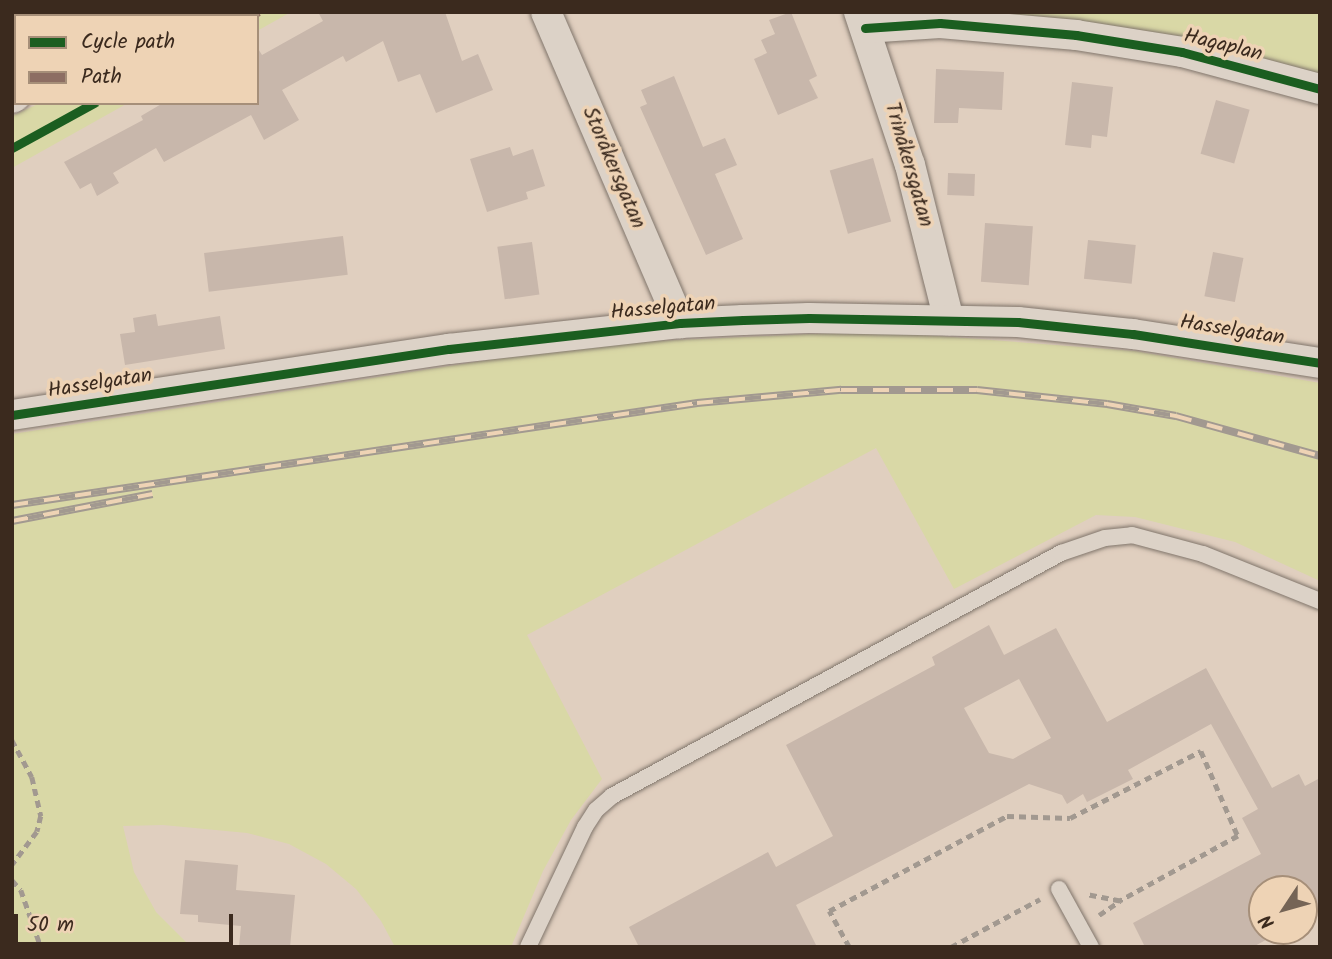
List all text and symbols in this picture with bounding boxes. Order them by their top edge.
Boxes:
legend [14,14,259,105]
street label: Hagaplan [1181,24,1265,68]
text: Cycle path [81,26,175,59]
text: Path [81,61,122,94]
street label: Trinåkersgatan [878,100,938,230]
street label: Storåkersgatan [576,103,650,233]
street label: Hasselgatan [609,292,717,326]
street label: Hasselgatan [1178,310,1286,352]
street label: Hasselgatan [46,363,154,405]
north arrow [1248,875,1318,945]
scale bar [18,900,236,944]
text: N [1252,907,1283,935]
text: 50 m [27,909,74,942]

